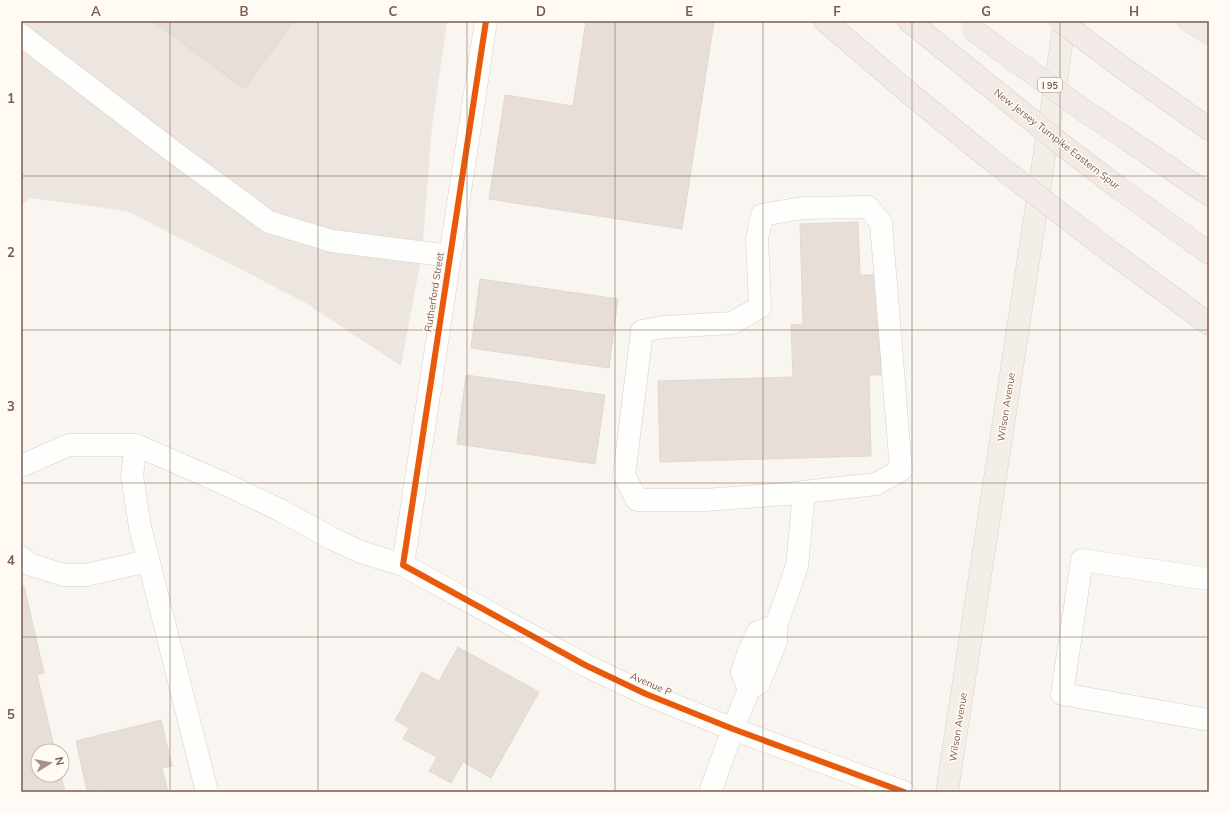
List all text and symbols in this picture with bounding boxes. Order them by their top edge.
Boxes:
text: A [91,3,101,19]
text: B [240,3,249,19]
text: C [389,3,398,19]
text: D [536,3,546,19]
text: E [685,3,693,19]
text: F [833,3,841,19]
text: G [981,3,991,19]
text: H [1129,3,1139,19]
road number: I 95 [1038,78,1062,92]
street label: New Jersey Turnpike Eastern Spur [992,86,1123,192]
text: 1 [7,90,15,106]
text: 2 [7,244,15,260]
street label: Rutherford Street [421,251,447,333]
street label: Wilson Avenue [994,371,1018,443]
text: 3 [7,398,15,414]
text: 4 [7,552,15,568]
street label: Avenue P [628,669,674,699]
street label: Wilson Avenue [946,691,970,763]
text: 5 [7,706,15,722]
north arrow [30,743,70,783]
text: N [52,756,67,767]

